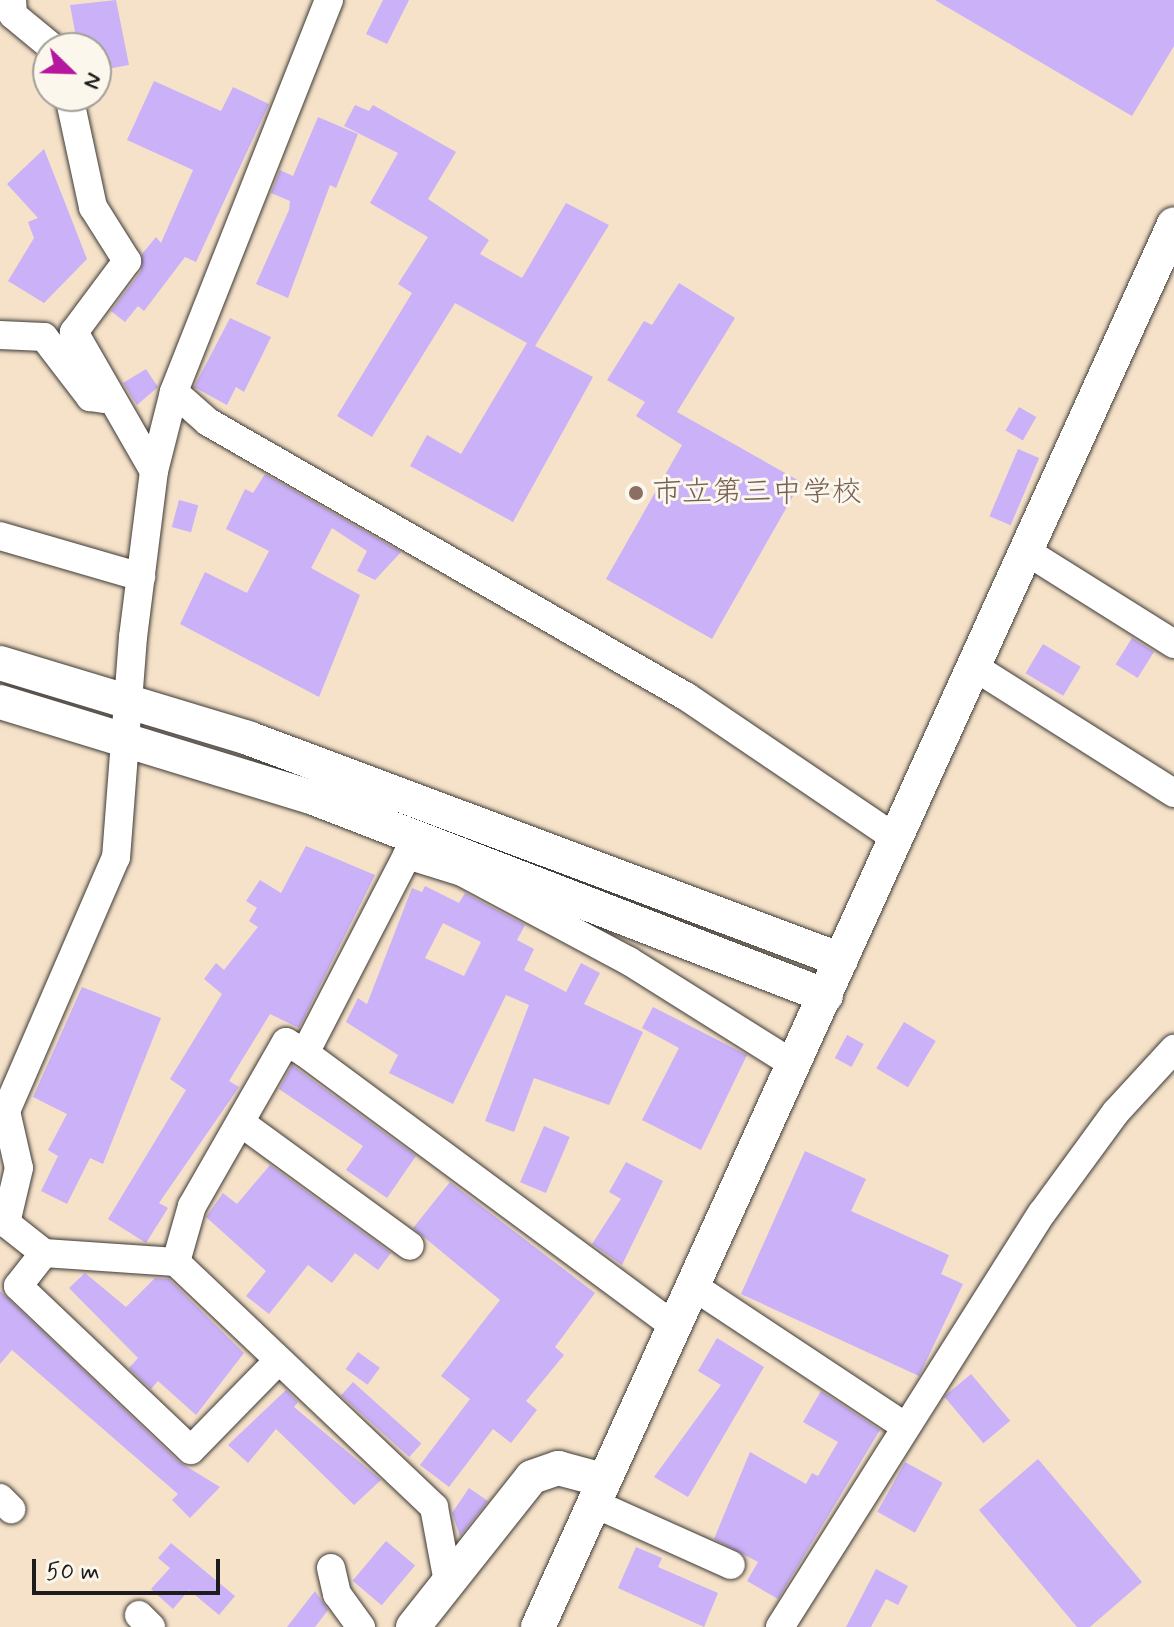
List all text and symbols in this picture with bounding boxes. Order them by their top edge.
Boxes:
north arrow [32,32,112,112]
text: N [77,68,108,93]
place label: 市立第三中学校 [652,475,862,511]
marker: 市立第三中学校 [627,484,645,502]
scale bar [36,1543,224,1593]
text: 50 m [46,1557,100,1588]

